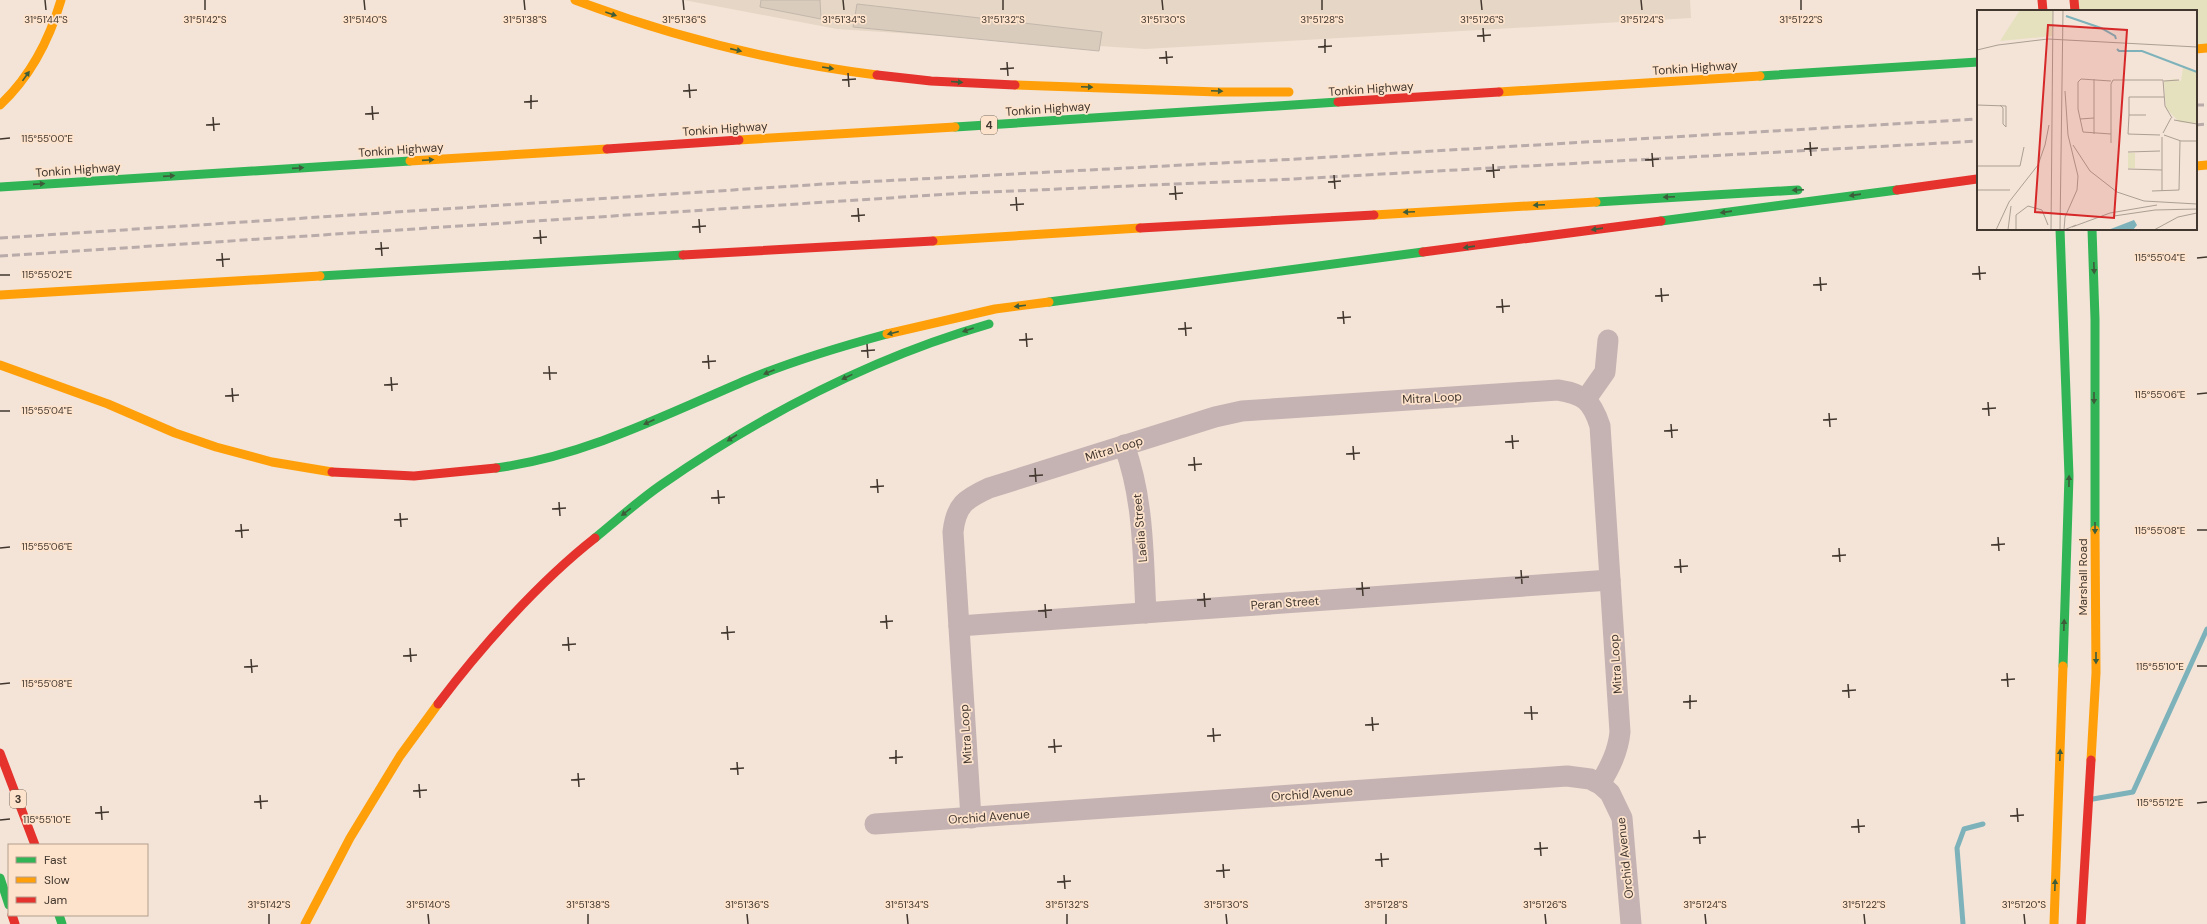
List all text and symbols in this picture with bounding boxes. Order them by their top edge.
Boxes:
inset map [1977,10,2197,230]
one-way arrow [606,12,618,18]
text: 31°51'44"S [24,13,68,26]
text: 31°51'42"S [183,13,227,26]
text: 31°51'40"S [343,13,387,26]
text: 31°51'38"S [503,13,547,26]
text: 31°51'36"S [662,13,706,26]
text: 31°51'34"S [822,13,866,26]
text: 31°51'32"S [981,13,1025,26]
text: 31°51'30"S [1141,13,1185,26]
text: 31°51'28"S [1300,13,1344,26]
text: 31°51'26"S [1460,13,1504,26]
text: 31°51'24"S [1620,13,1664,26]
text: 31°51'22"S [1779,13,1823,26]
one-way arrow [730,48,742,54]
street label: Tonkin Highway [1652,57,1738,79]
one-way arrow [822,65,834,71]
one-way arrow [22,71,30,82]
street label: Tonkin Highway [1328,78,1414,100]
one-way arrow [951,79,963,86]
one-way arrow [1081,84,1094,90]
one-way arrow [1211,88,1224,94]
street label: Tonkin Highway [1005,98,1091,120]
road number: 4 [981,116,997,134]
street label: Tonkin Highway [682,118,768,140]
text: 115°55'00"E [21,132,73,145]
street label: Tonkin Highway [358,139,444,161]
one-way arrow [422,156,434,163]
street label: Tonkin Highway [35,159,121,181]
one-way arrow [292,165,304,172]
one-way arrow [163,173,175,180]
one-way arrow [33,181,45,188]
one-way arrow [1792,186,1804,193]
one-way arrow [1849,192,1861,198]
one-way arrow [1663,194,1675,201]
one-way arrow [1533,201,1545,208]
one-way arrow [1403,209,1415,216]
one-way arrow [1720,209,1732,215]
one-way arrow [1591,226,1603,233]
one-way arrow [1462,243,1475,250]
text: 115°55'04"E [2135,251,2186,264]
one-way arrow [2091,262,2097,275]
text: 115°55'02"E [22,268,73,281]
one-way arrow [1014,303,1026,309]
one-way arrow [962,327,974,333]
one-way arrow [887,330,899,336]
one-way arrow [763,369,775,375]
one-way arrow [841,374,853,380]
street label: Mitra Loop [1402,388,1462,408]
text: 115°55'06"E [2134,388,2186,401]
one-way arrow [2091,392,2097,405]
text: 115°55'04"E [22,404,73,417]
one-way arrow [644,419,655,425]
street label: Mitra Loop [1083,433,1145,465]
one-way arrow [727,434,737,442]
one-way arrow [2065,475,2072,487]
street label: Laelia Street [1129,493,1151,563]
one-way arrow [620,508,631,517]
one-way arrow [2092,522,2098,535]
text: 115°55'08"E [2135,524,2186,537]
street label: Marshall Road [2075,539,2091,616]
text: 115°55'06"E [21,540,73,553]
street label: Peran Street [1250,593,1320,613]
one-way arrow [2061,618,2067,631]
street label: Mitra Loop [1606,634,1626,694]
one-way arrow [2093,652,2099,665]
text: 115°55'10"E [2136,660,2184,673]
text: 115°55'08"E [22,677,73,690]
street label: Mitra Loop [956,704,976,764]
one-way arrow [2057,748,2063,761]
street label: Orchid Avenue [1271,783,1353,805]
road number: 3 [10,790,26,808]
text: 115°55'12"E [2137,796,2184,809]
street label: Orchid Avenue [948,806,1030,828]
text: 115°55'10"E [23,813,71,826]
street label: Orchid Avenue [1613,816,1637,899]
legend [8,844,148,916]
text: Fast [44,852,67,868]
text: Slow [44,872,70,888]
one-way arrow [2052,878,2058,891]
text: Jam [44,892,67,908]
text: 31°51'42"S [247,898,291,911]
text: 31°51'40"S [406,898,450,911]
text: 31°51'38"S [566,898,610,911]
text: 31°51'36"S [725,898,769,911]
text: 31°51'34"S [885,898,929,911]
text: 31°51'32"S [1045,898,1089,911]
text: 31°51'30"S [1204,898,1248,911]
text: 31°51'28"S [1364,898,1408,911]
text: 31°51'26"S [1523,898,1567,911]
text: 31°51'24"S [1683,898,1727,911]
text: 31°51'22"S [1842,898,1886,911]
text: 31°51'20"S [2002,898,2046,911]

